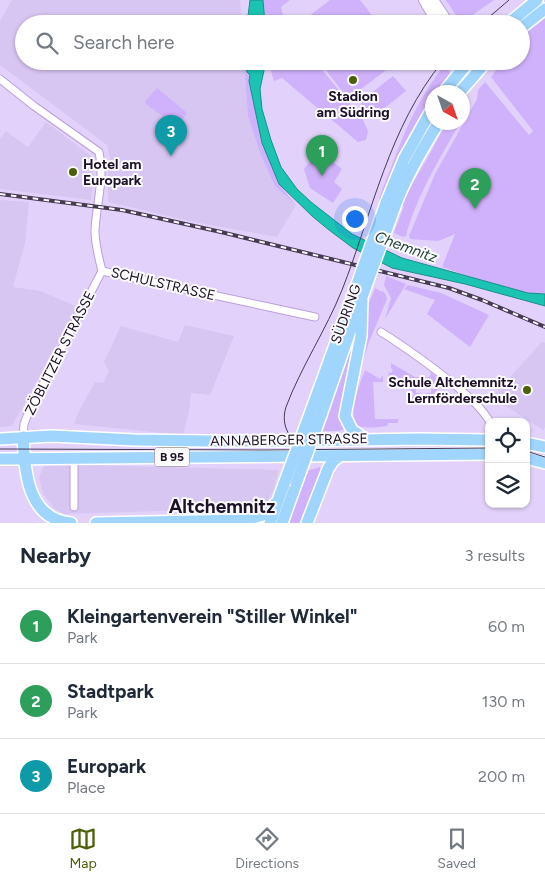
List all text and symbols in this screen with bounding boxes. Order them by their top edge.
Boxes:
search box [15,15,530,70]
icon: search [33,29,61,57]
text: Search here [73,31,175,54]
marker: Stadion am Südring [347,74,359,86]
north arrow [425,85,470,130]
place label: Stadion am Südring [316,88,390,121]
pin: 3 [155,115,187,156]
pin: 1 [306,135,338,176]
place label: Hotel am Europark [83,156,142,189]
marker: Hotel am Europark [67,166,79,178]
pin: 2 [459,168,491,209]
your location [342,206,368,232]
water label: Chemnitz [372,227,440,267]
street label: SCHULSTRASSE [109,264,217,304]
street label: SÜDRING [327,282,365,346]
street label: ZÖBLITZER STRASSE [21,288,99,418]
place label: Schule Altchemnitz, Lernförderschule [388,374,517,407]
marker: Schule Altchemnitz, Lernförderschule [521,384,533,396]
map controls [485,418,530,508]
button: locate [485,418,530,463]
street label: ANNABERGER STRASSE [210,430,368,450]
road number: B 95 [154,448,190,467]
button: layers [485,463,530,508]
district label: Altchemnitz [169,495,275,518]
text: Nearby [20,543,91,568]
text: 3 results [465,546,525,565]
text: Kleingartenverein "Stiller Winkel" [67,605,358,628]
text: 1 [33,617,39,636]
text: 60 m [488,617,525,636]
text: Park [67,628,97,647]
text: Stadtpark [67,680,154,703]
text: 2 [31,692,41,711]
text: 130 m [482,692,525,711]
text: Park [67,703,97,722]
text: Europark [67,755,146,778]
text: 3 [32,767,40,786]
text: 200 m [478,767,525,786]
text: Place [67,778,105,797]
tab: Map [69,825,97,872]
tab: Directions [235,825,299,872]
tab: Saved [437,825,476,872]

